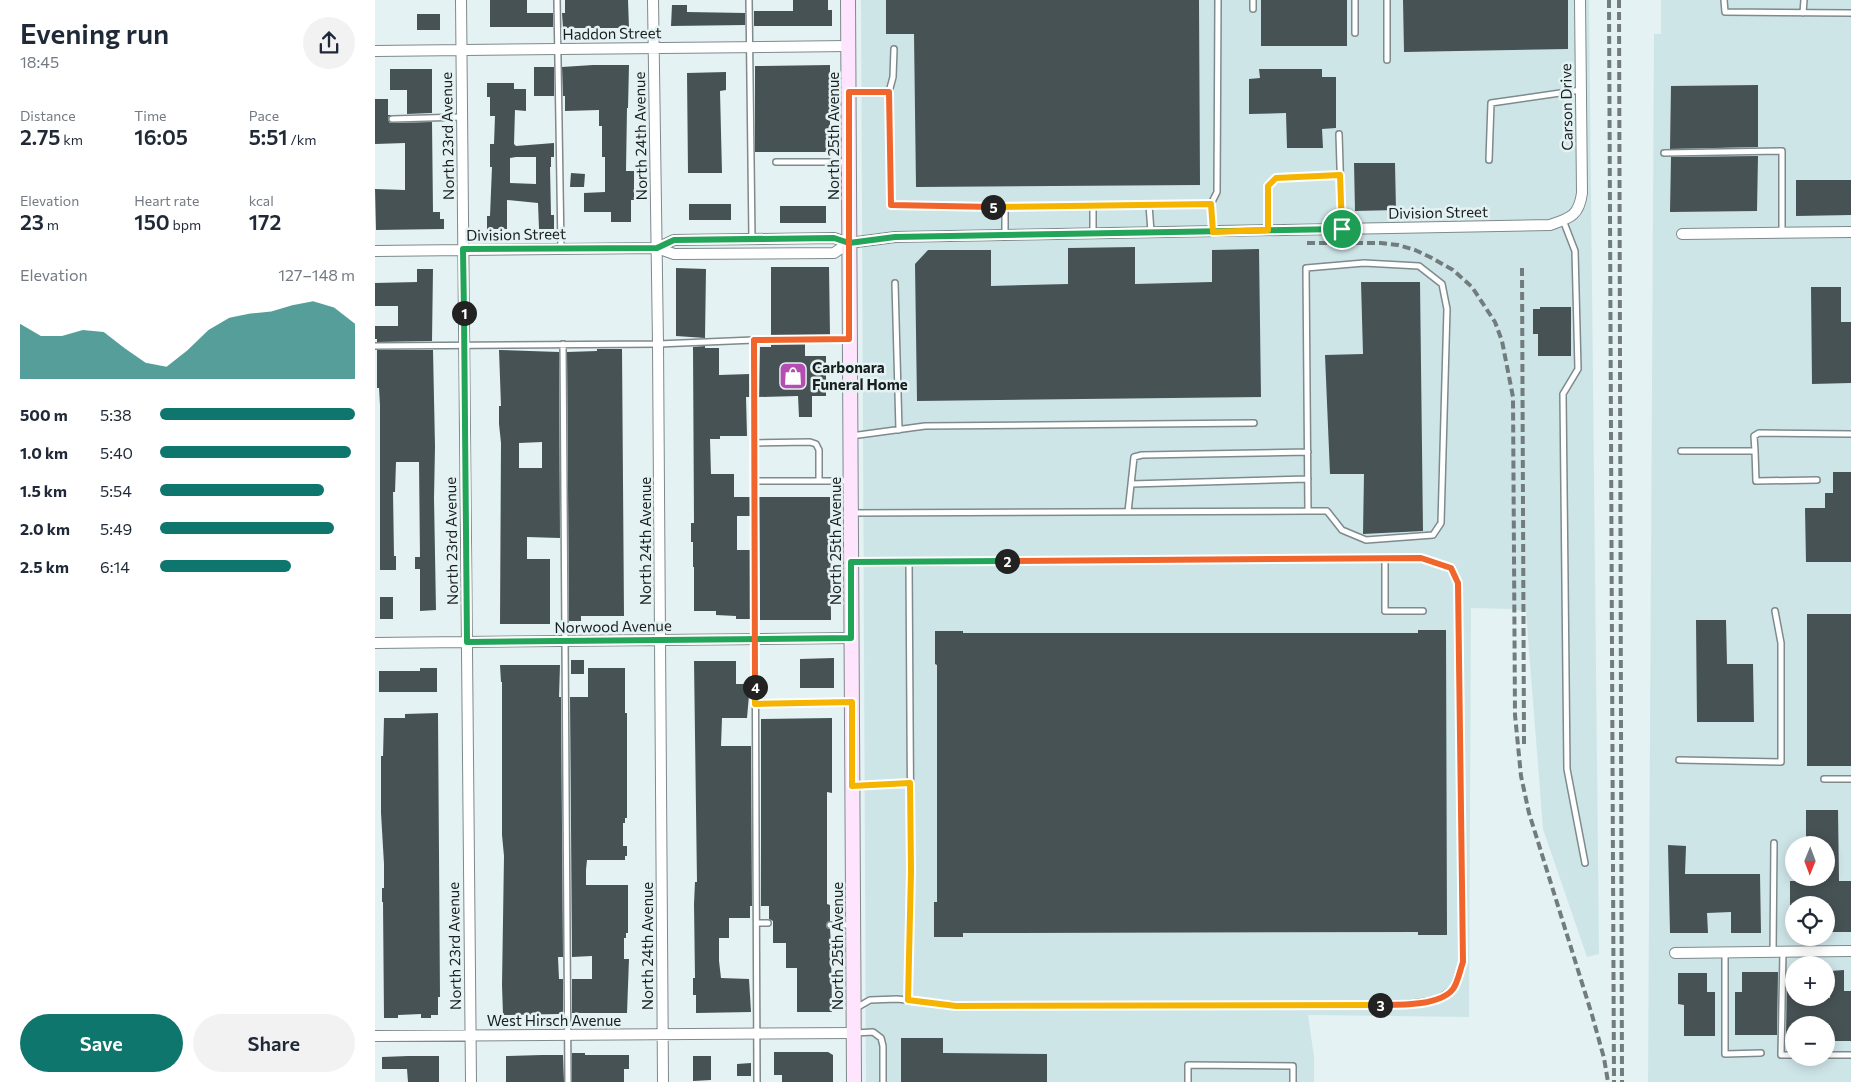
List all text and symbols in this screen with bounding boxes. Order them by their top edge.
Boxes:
text: Evening run [20,16,169,50]
button: share [303,17,355,69]
street label: Haddon Street [562,23,662,43]
text: 18:45 [20,52,59,71]
street label: Carson Drive [1556,63,1576,151]
street label: North 24th Avenue [630,71,650,200]
street label: North 23rd Avenue [437,72,457,200]
street label: North 25th Avenue [824,72,842,200]
text: Distance [20,107,76,124]
text: Time [134,107,167,124]
text: Pace [249,107,279,124]
text: 2.75 [20,124,60,149]
text: 16:05 [134,124,188,149]
text: 5:51 [249,124,288,149]
text: km [60,131,83,148]
text: /km [288,131,316,148]
text: Elevation [20,192,79,209]
text: Heart rate [134,192,199,209]
text: kcal [249,192,274,209]
pin: 5 [981,194,1005,220]
text: 5 [989,199,998,216]
street label: Division Street [1388,202,1488,222]
pin [1321,208,1363,250]
text: 23 [20,209,44,234]
text: 150 [134,209,170,234]
text: 172 [249,209,281,234]
icon: arrive [1328,215,1356,243]
text: m [44,216,59,233]
text: bpm [170,216,201,233]
street label: Division Street [466,224,566,244]
text: Elevation [20,265,88,284]
text: 127–148 m [278,265,355,284]
pin: 1 [451,300,477,326]
text: 1 [461,305,468,322]
place label: Carbonara Funeral Home [812,358,908,393]
shop icon: Carbonara Funeral Home [778,361,808,391]
text: 500 m [20,405,68,424]
text: 5:38 [100,405,132,424]
text: 1.0 km [20,443,68,462]
text: 5:40 [100,443,133,462]
street label: North 23rd Avenue [441,477,461,605]
street label: North 24th Avenue [636,477,654,605]
street label: North 25th Avenue [826,477,844,605]
text: 1.5 km [20,481,67,500]
text: 5:54 [100,481,132,500]
text: 2.0 km [20,519,70,538]
text: 5:49 [100,519,132,538]
pin: 2 [995,548,1019,574]
text: 2 [1004,553,1011,570]
text: 2.5 km [20,557,69,576]
text: 6:14 [100,557,130,576]
street label: Norwood Avenue [554,616,672,636]
pin: 4 [743,674,767,700]
text: 4 [751,679,760,696]
north arrow [1785,836,1835,886]
map controls [1785,836,1835,1066]
street label: North 23rd Avenue [444,882,464,1010]
street label: North 24th Avenue [638,882,656,1010]
street label: North 25th Avenue [828,882,846,1010]
button: locate [1785,896,1835,946]
button: + [1785,956,1835,1006]
pin: 3 [1367,992,1393,1018]
text: 3 [1376,997,1385,1014]
street label: West Hirsch Avenue [487,1011,621,1029]
button: Save [20,1014,183,1072]
button: Share [193,1014,355,1072]
button: − [1785,1016,1835,1066]

